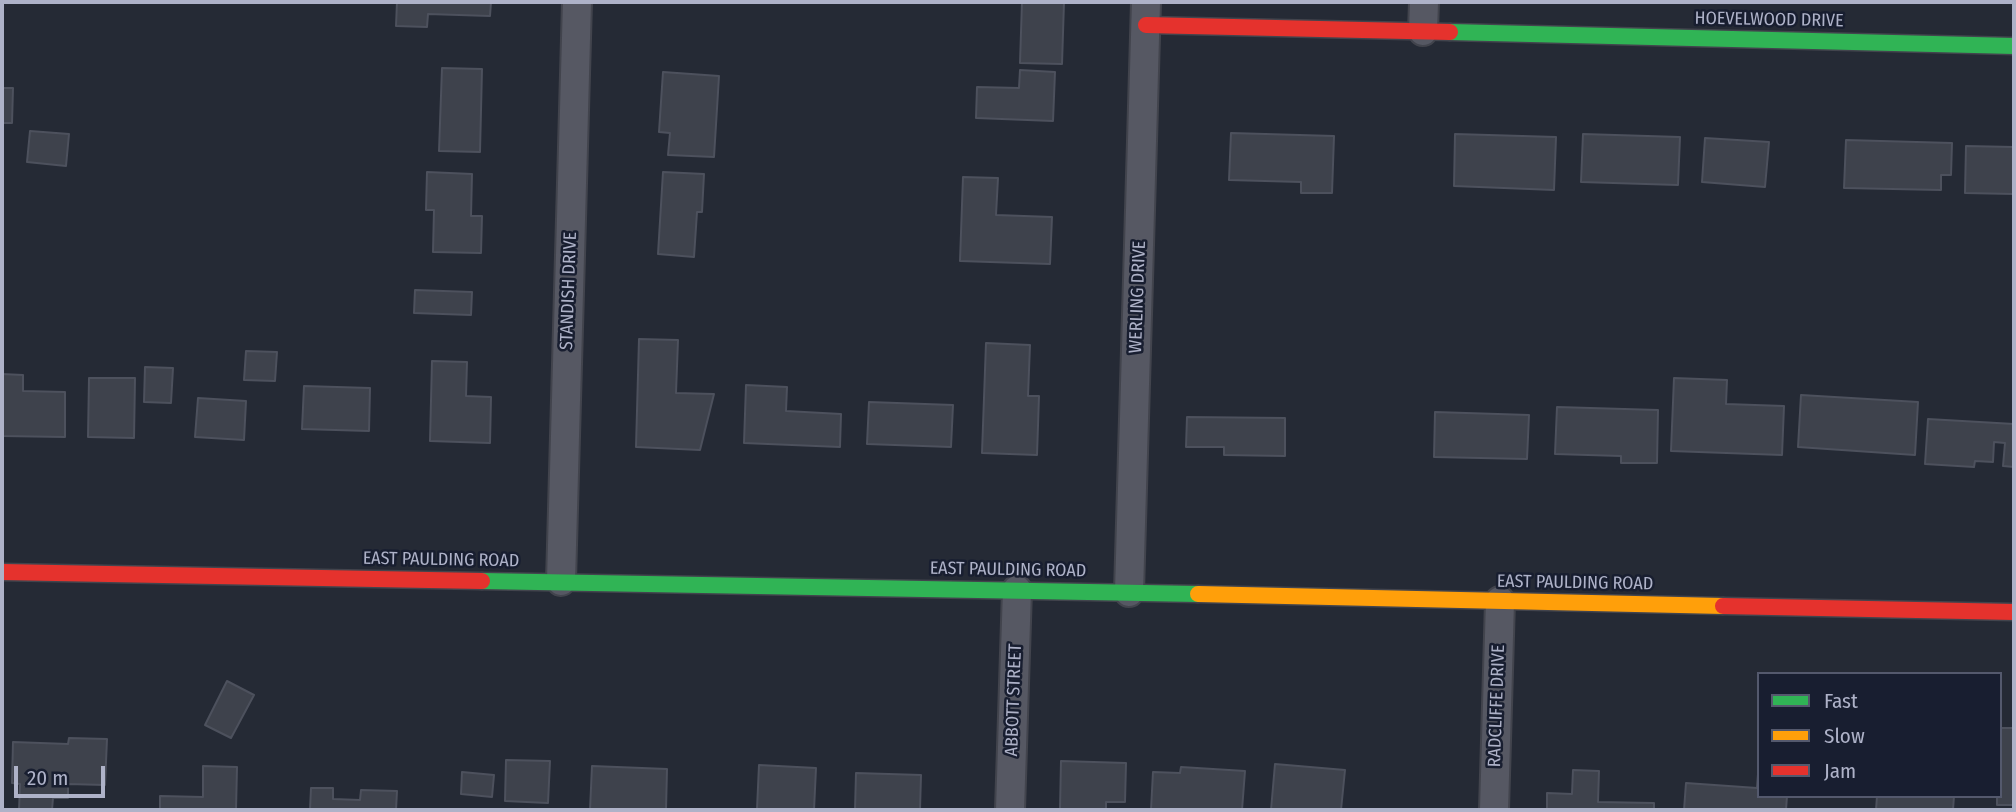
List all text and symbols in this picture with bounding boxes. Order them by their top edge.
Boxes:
street label: HOEVELWOOD DRIVE [1694,8,1844,32]
street label: STANDISH DRIVE [556,232,582,350]
street label: WERLING DRIVE [1125,240,1151,354]
street label: EAST PAULDING ROAD [363,548,519,572]
street label: EAST PAULDING ROAD [930,558,1086,582]
street label: EAST PAULDING ROAD [1497,571,1653,595]
street label: ABBOTT STREET [1001,643,1027,757]
street label: RADCLIFFE DRIVE [1484,644,1510,768]
legend [1757,672,2002,798]
text: Fast [1824,688,1858,714]
text: Slow [1824,723,1865,749]
scale bar [18,752,108,796]
text: Jam [1824,758,1856,784]
text: 20 m [27,765,68,791]

